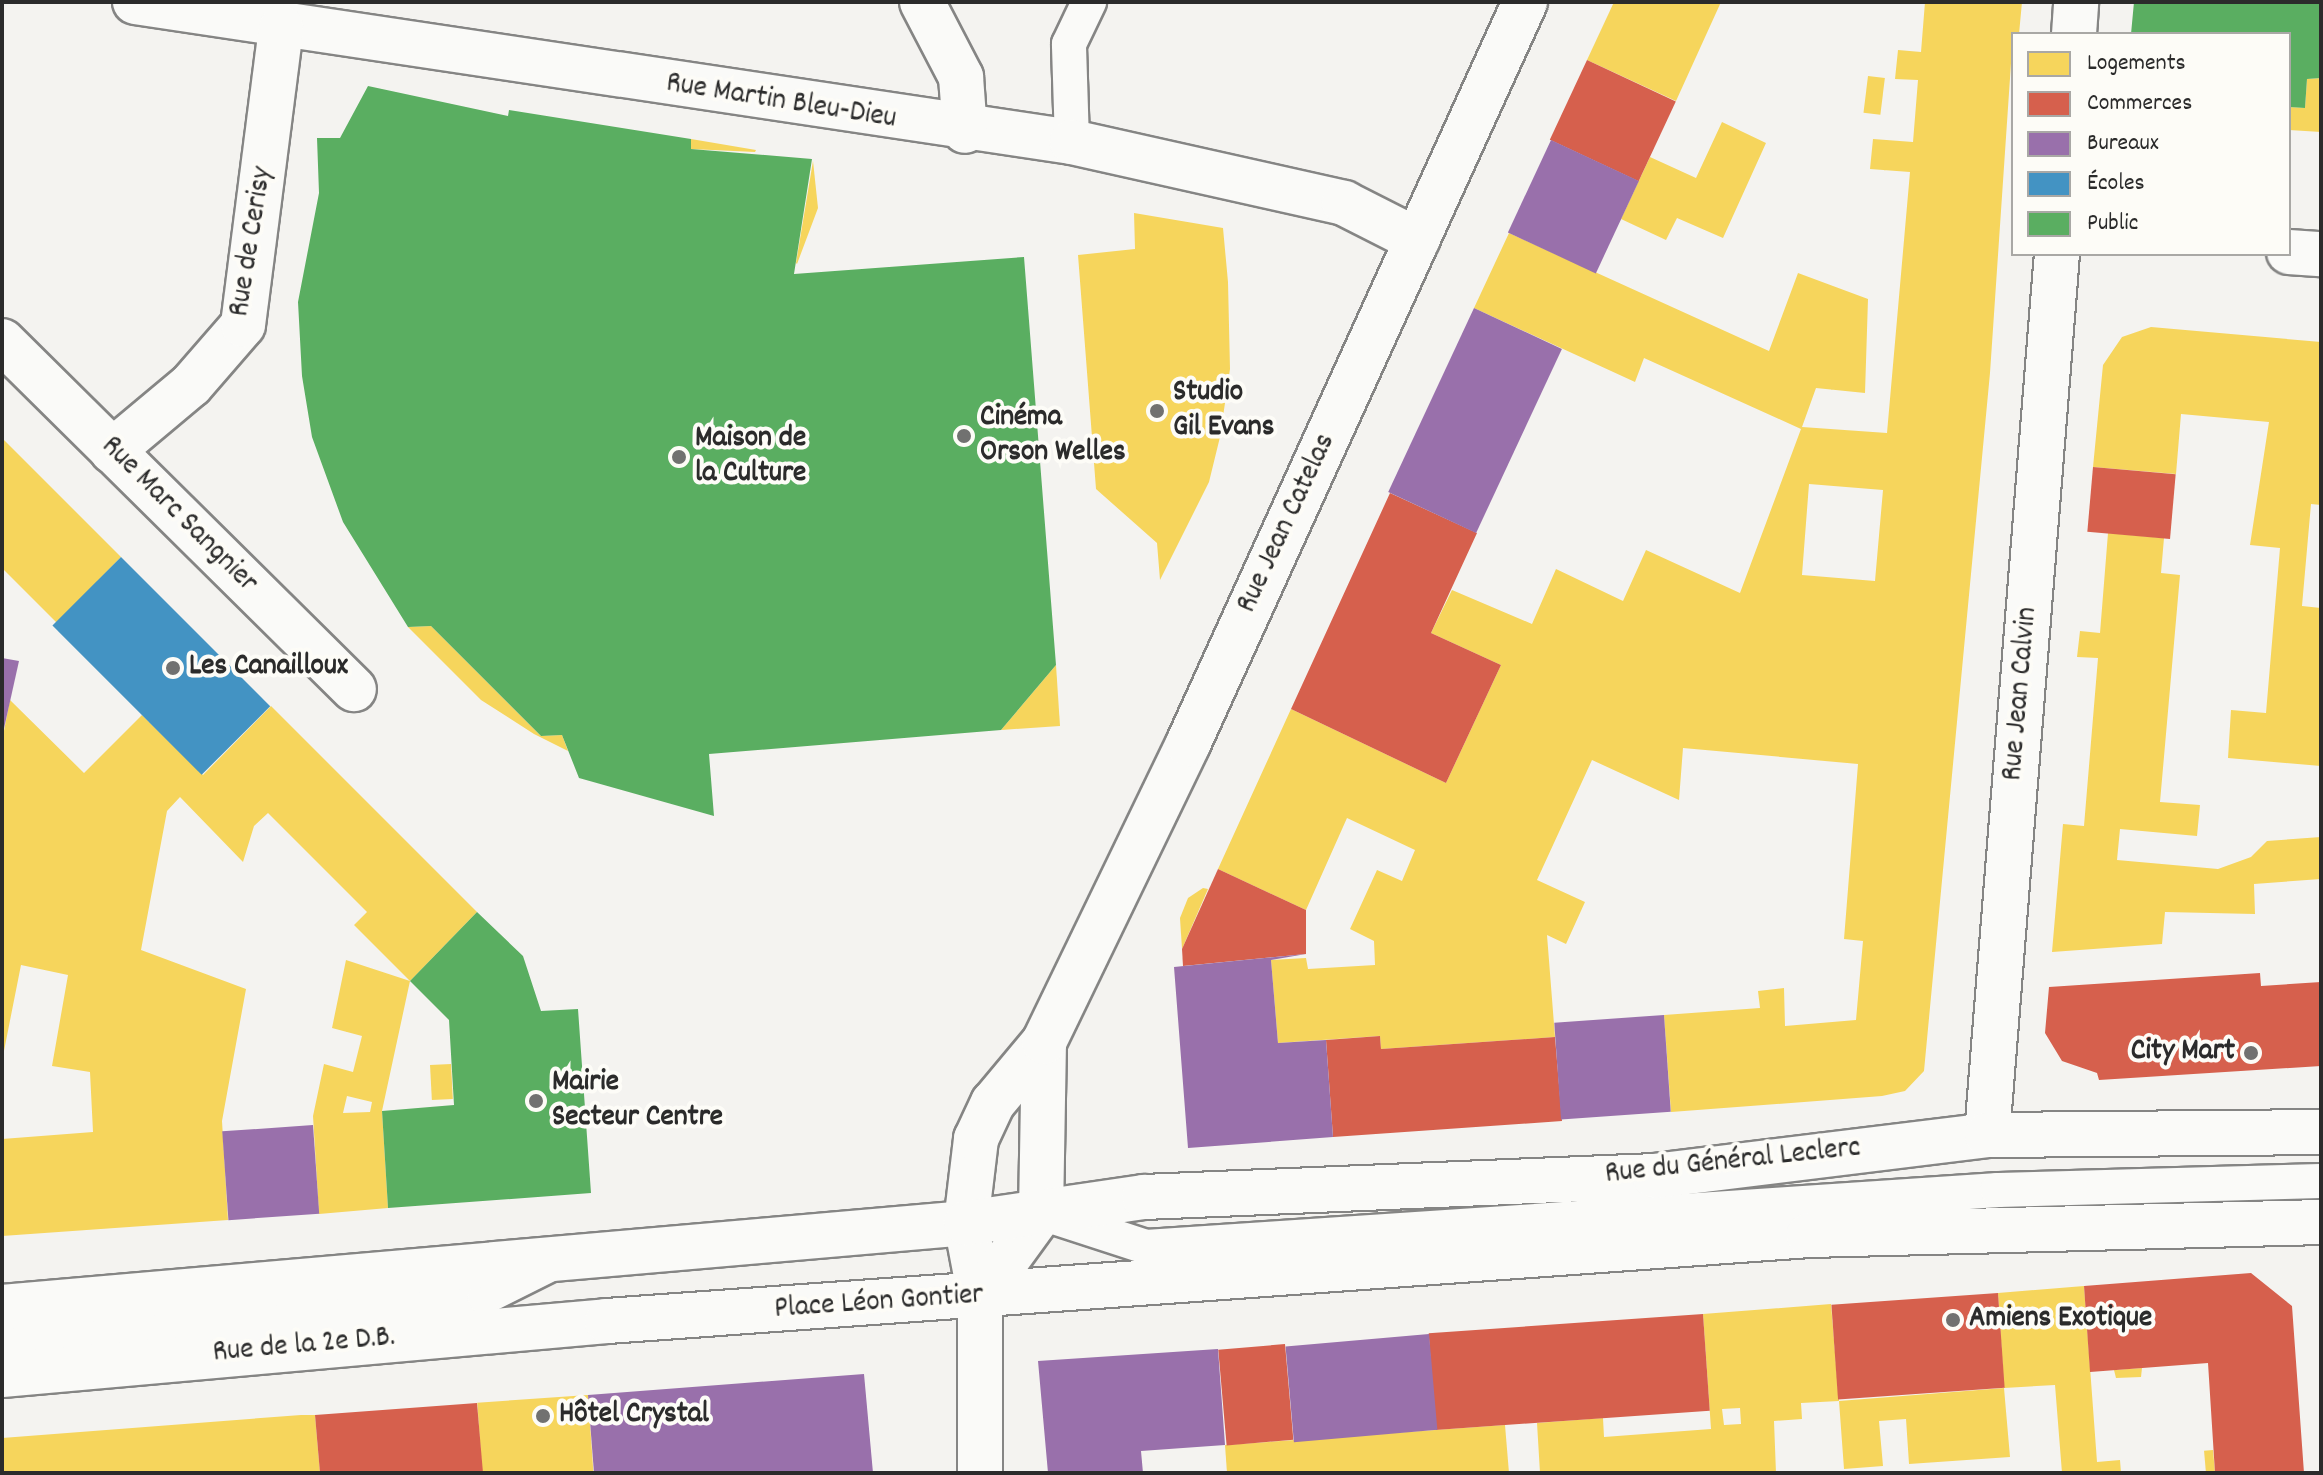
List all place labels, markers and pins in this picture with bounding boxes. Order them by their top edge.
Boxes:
place label: Studio Gil Evans [1173,376,1274,446]
place label: Cinéma Orson Welles [980,401,1126,472]
marker: Studio Gil Evans [1148,402,1166,420]
place label: Maison de la Culture [695,422,806,492]
marker: Cinéma Orson Welles [955,427,973,445]
marker: Maison de la Culture [670,448,688,466]
place label: Les Canailloux [189,650,348,686]
marker: Les Canailloux [164,659,182,677]
place label: City Mart [2131,1035,2235,1071]
marker: City Mart [2242,1044,2260,1062]
place label: Mairie Secteur Centre [552,1066,723,1136]
marker: Mairie Secteur Centre [527,1092,545,1110]
place label: Amiens Exotique [1969,1302,2152,1338]
marker: Amiens Exotique [1944,1311,1962,1329]
place label: Hôtel Crystal [559,1398,709,1434]
marker: Hôtel Crystal [534,1407,552,1425]

